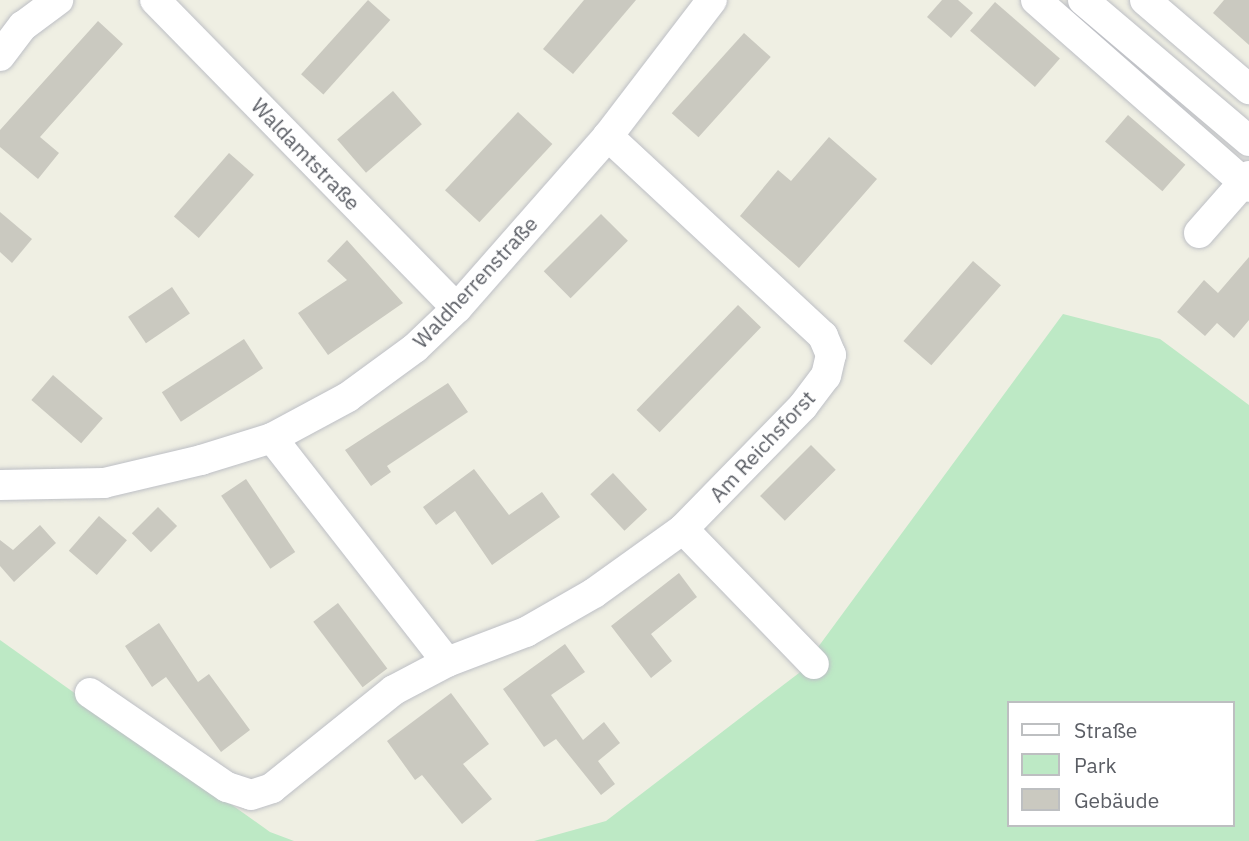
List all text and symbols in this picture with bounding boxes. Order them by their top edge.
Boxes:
street label: Waldamtstraße [246,93,366,215]
street label: Waldherrenstraße [407,211,543,353]
street label: Am Reichsforst [704,385,820,507]
legend [1007,701,1235,827]
text: Straße [1074,716,1137,744]
text: Park [1074,751,1117,779]
text: Gebäude [1074,786,1159,814]

